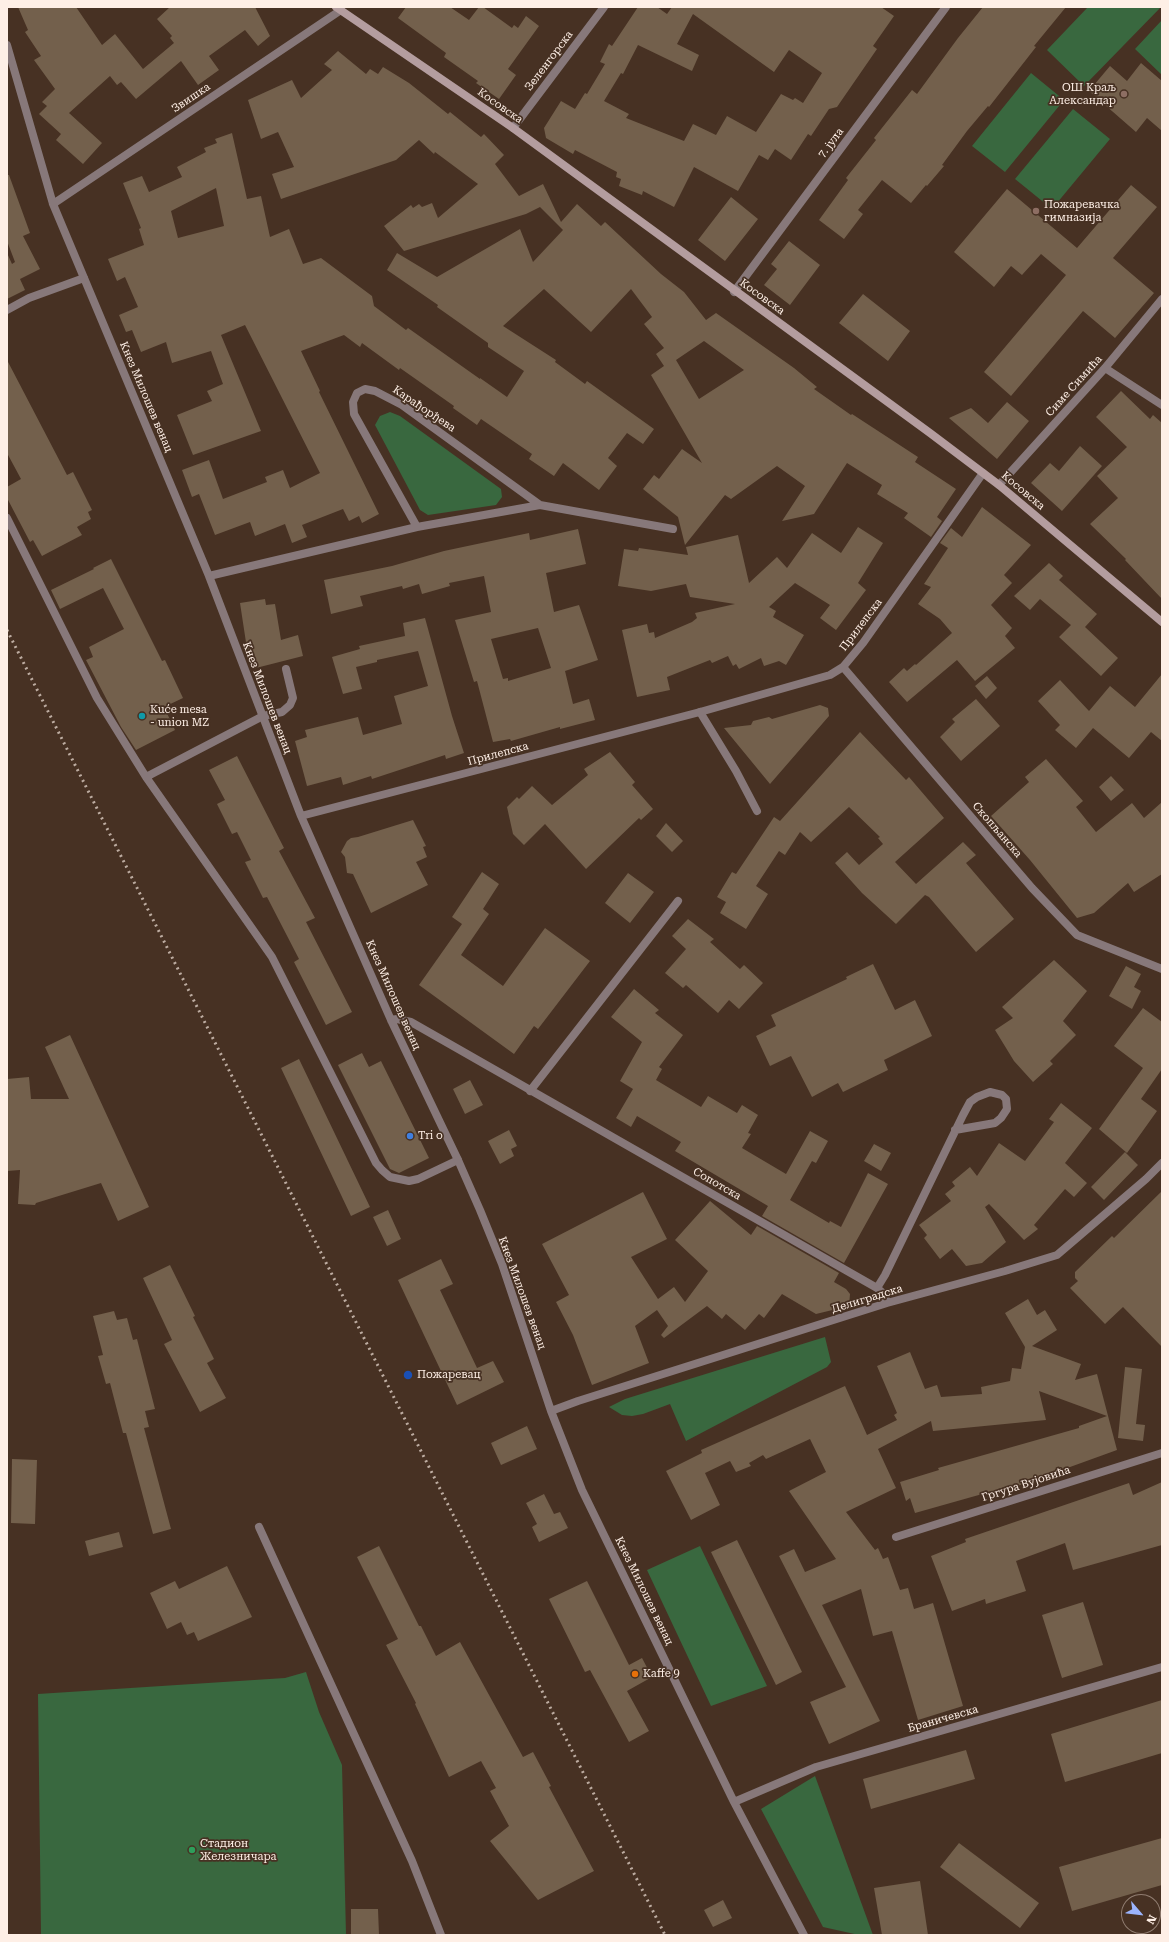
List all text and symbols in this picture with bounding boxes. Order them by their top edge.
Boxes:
street label: Зеленгорска [522,28,576,94]
street label: Звишка [169,80,213,116]
place label: ОШ Краљ Александар [1049,81,1116,107]
street label: Косовска [475,86,525,126]
marker: ОШ Краљ Александар [1119,89,1129,99]
street label: 7. јула [815,125,847,161]
place label: Пожаревачка гимназија [1044,198,1120,224]
marker: Пожаревачка гимназија [1031,206,1041,216]
street label: Косовска [737,276,787,318]
street label: Кнез Милошев венац [117,340,175,454]
street label: Симе Симића [1043,353,1105,419]
street label: Карађорђева [390,383,458,435]
street label: Косовска [999,469,1047,513]
street label: Прилепска [837,596,885,654]
street label: Кнез Милошев венац [239,640,295,756]
place label: Kuće mesa - union MZ [150,703,209,729]
marker: Kuće mesa - union MZ [137,711,147,721]
street label: Прилепска [466,740,530,768]
street label: Скопљанска [969,800,1025,860]
street label: Кнез Милошев венац [363,938,423,1052]
place label: Tri o [418,1129,443,1143]
marker: Tri o [405,1131,415,1141]
street label: Сопотска [691,1165,743,1203]
street label: Кнез Милошев венац [495,1235,549,1351]
street label: Делиградска [830,1282,904,1316]
place label: Пожаревац [417,1368,481,1382]
marker: Пожаревац [402,1369,414,1381]
street label: Гргура Вујовића [980,1463,1072,1505]
street label: Кнез Милошев венац [612,1535,676,1647]
place label: Kaffe 9 [643,1667,680,1681]
marker: Kaffe 9 [630,1669,640,1679]
street label: Браничевска [906,1703,980,1735]
place label: Стадион Железничара [200,1837,277,1863]
marker: Стадион Железничара [187,1845,197,1855]
north arrow [1121,1894,1161,1934]
text: N [1143,1913,1159,1926]

